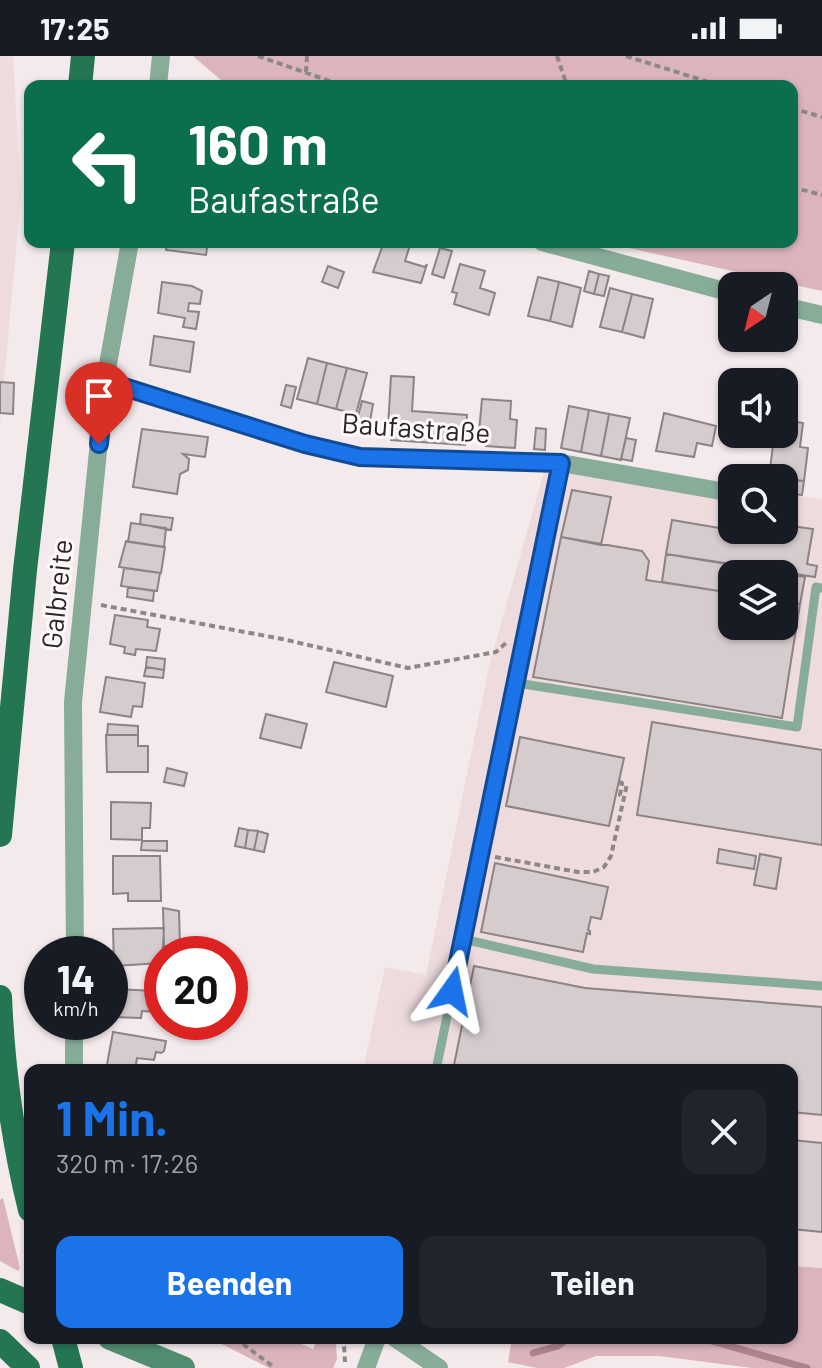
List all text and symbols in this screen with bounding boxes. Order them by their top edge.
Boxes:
text: 17:25 [40,10,109,46]
text: 160 m [188,109,328,176]
icon: left [56,112,160,216]
text: Baufastraße [188,177,380,220]
north arrow [718,272,798,352]
map controls [718,272,798,640]
pin [65,362,133,444]
button: sound [718,368,798,448]
icon: arrive [77,374,121,418]
street label: Baufastraße [340,405,492,449]
button: search [718,464,798,544]
street label: Galbreite [33,538,79,650]
button: layers [718,560,798,640]
speed limit sign: 20 [144,936,248,1040]
position arrow [410,949,494,1033]
text: 14 [57,954,95,1002]
text: km/h [53,996,99,1020]
text: 1 Min. [56,1088,168,1146]
button: close [682,1090,766,1174]
text: 320 m · 17:26 [56,1147,198,1178]
button: Beenden [56,1236,403,1328]
button: Teilen [419,1236,766,1328]

